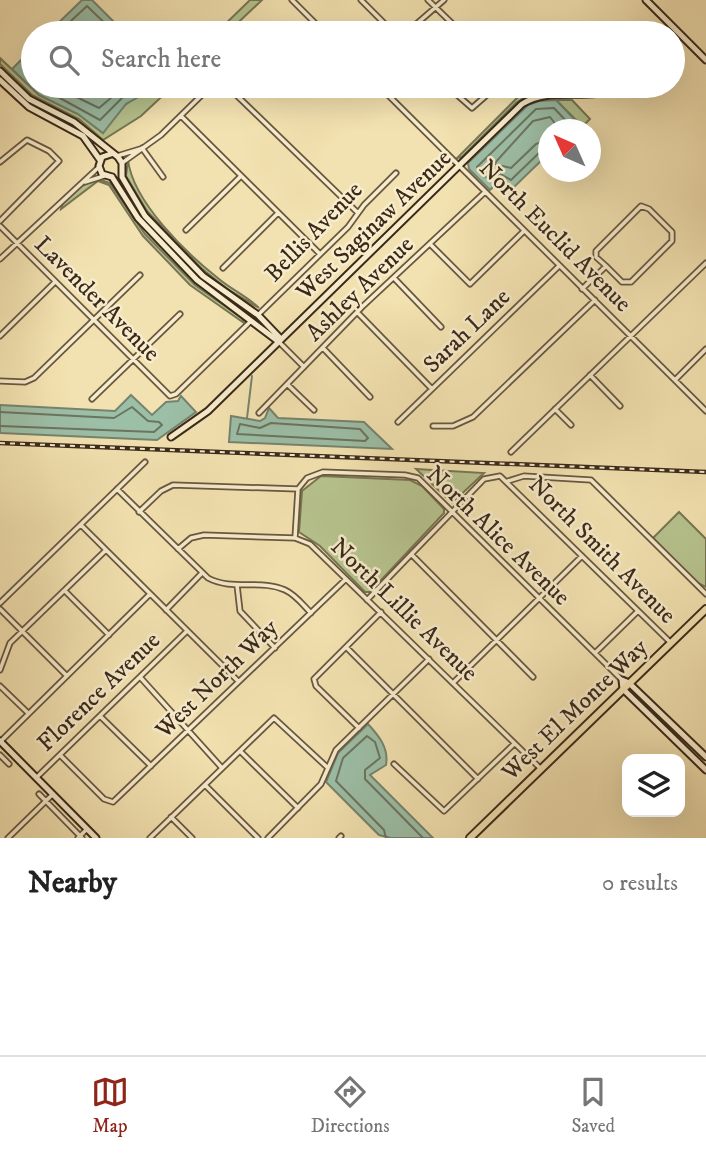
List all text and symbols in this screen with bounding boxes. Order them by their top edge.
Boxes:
search box [21,21,685,98]
icon: search [45,41,83,79]
text: Search here [101,43,221,76]
north arrow [538,119,601,182]
street label: West Saginaw Avenue [289,143,458,308]
street label: North Euclid Avenue [472,153,638,319]
street label: Bellis Avenue [259,175,369,288]
street label: Lavender Avenue [28,230,166,368]
street label: Ashley Avenue [300,230,420,348]
street label: Sarah Lane [417,282,517,380]
street label: North Alice Avenue [420,460,576,612]
street label: North Smith Avenue [522,470,682,630]
street label: North Lillie Avenue [324,532,484,688]
street label: West North Way [149,613,285,746]
street label: Florence Avenue [31,626,167,758]
street label: West El Monte Way [495,632,655,788]
map controls [622,754,685,817]
button: layers [622,754,685,817]
text: Nearby [28,865,117,902]
text: 0 results [602,869,678,898]
tab: Map [91,1073,129,1138]
tab: Directions [311,1073,390,1138]
tab: Saved [571,1073,615,1138]

